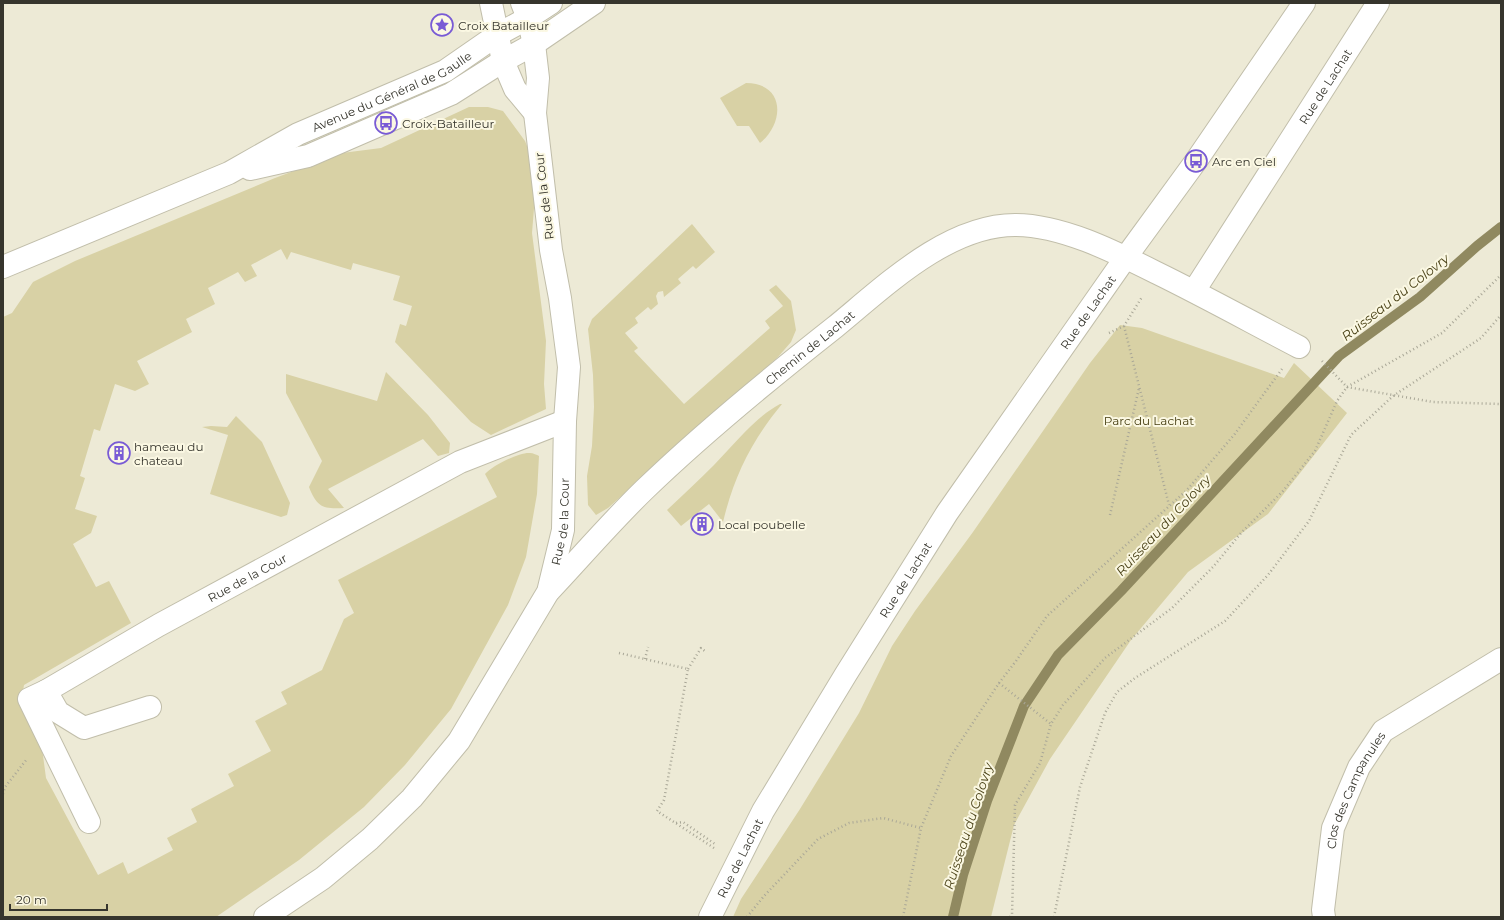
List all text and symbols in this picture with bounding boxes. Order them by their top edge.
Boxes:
place icon: Croix Batailleur [429,12,455,38]
place label: Croix Batailleur [458,18,549,33]
street label: Rue de Lachat [1295,46,1355,127]
street label: Avenue du Général de Gaulle [310,48,474,135]
bus stop icon: Croix-Batailleur [373,110,399,136]
place label: Croix-Batailleur [402,116,494,131]
bus stop icon: Arc en Ciel [1183,148,1209,174]
street label: Rue de la Cour [531,151,557,240]
place label: Arc en Ciel [1212,154,1276,169]
water label: Ruisseau du Colovry [1338,249,1453,344]
street label: Rue de Lachat [1057,272,1119,352]
street label: Chemin de Lachat [762,307,857,388]
park label: Parc du Lachat [1104,413,1194,428]
place label: hameau du chateau [134,439,203,468]
building icon: hameau du chateau [106,440,132,466]
water label: Ruisseau du Colovry [1112,471,1214,579]
street label: Rue de la Cour [547,478,571,567]
building icon: Local poubelle [689,511,715,537]
place label: Local poubelle [718,517,806,532]
street label: Rue de Lachat [876,539,935,620]
street label: Rue de la Cour [205,550,289,605]
street label: Clos des Campanules [1323,728,1388,850]
water label: Ruisseau du Colovry [940,760,996,891]
street label: Rue de Lachat [713,816,766,900]
scale bar [10,886,107,912]
text: 20 m [16,892,47,907]

